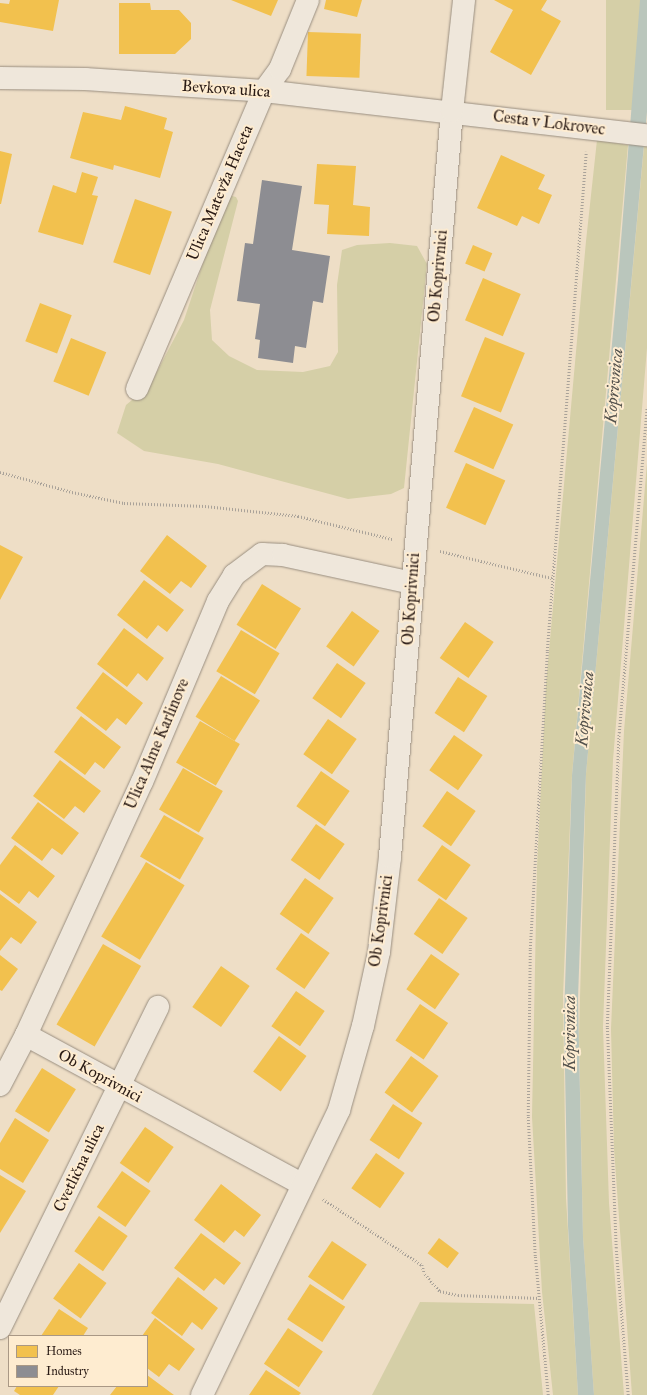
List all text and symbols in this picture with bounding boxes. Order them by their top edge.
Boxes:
street label: Bevkova ulica [181,76,271,102]
street label: Cesta v Lokrovec [492,107,606,139]
street label: Ulica Matevža Haceta [183,122,257,264]
street label: Ob Koprivnici [424,229,452,323]
water label: Koprivnica [601,348,627,424]
street label: Ob Koprivnici [398,552,424,646]
water label: Koprivnica [572,671,598,747]
street label: Ulica Alme Karlinove [121,676,193,812]
street label: Ob Koprivnici [365,874,397,968]
water label: Koprivnica [560,995,580,1071]
street label: Ob Koprivnici [55,1045,145,1107]
street label: Cvetlična ulica [49,1121,109,1215]
legend [8,1335,148,1387]
text: Homes [46,1344,82,1358]
text: Industry [46,1364,89,1378]

